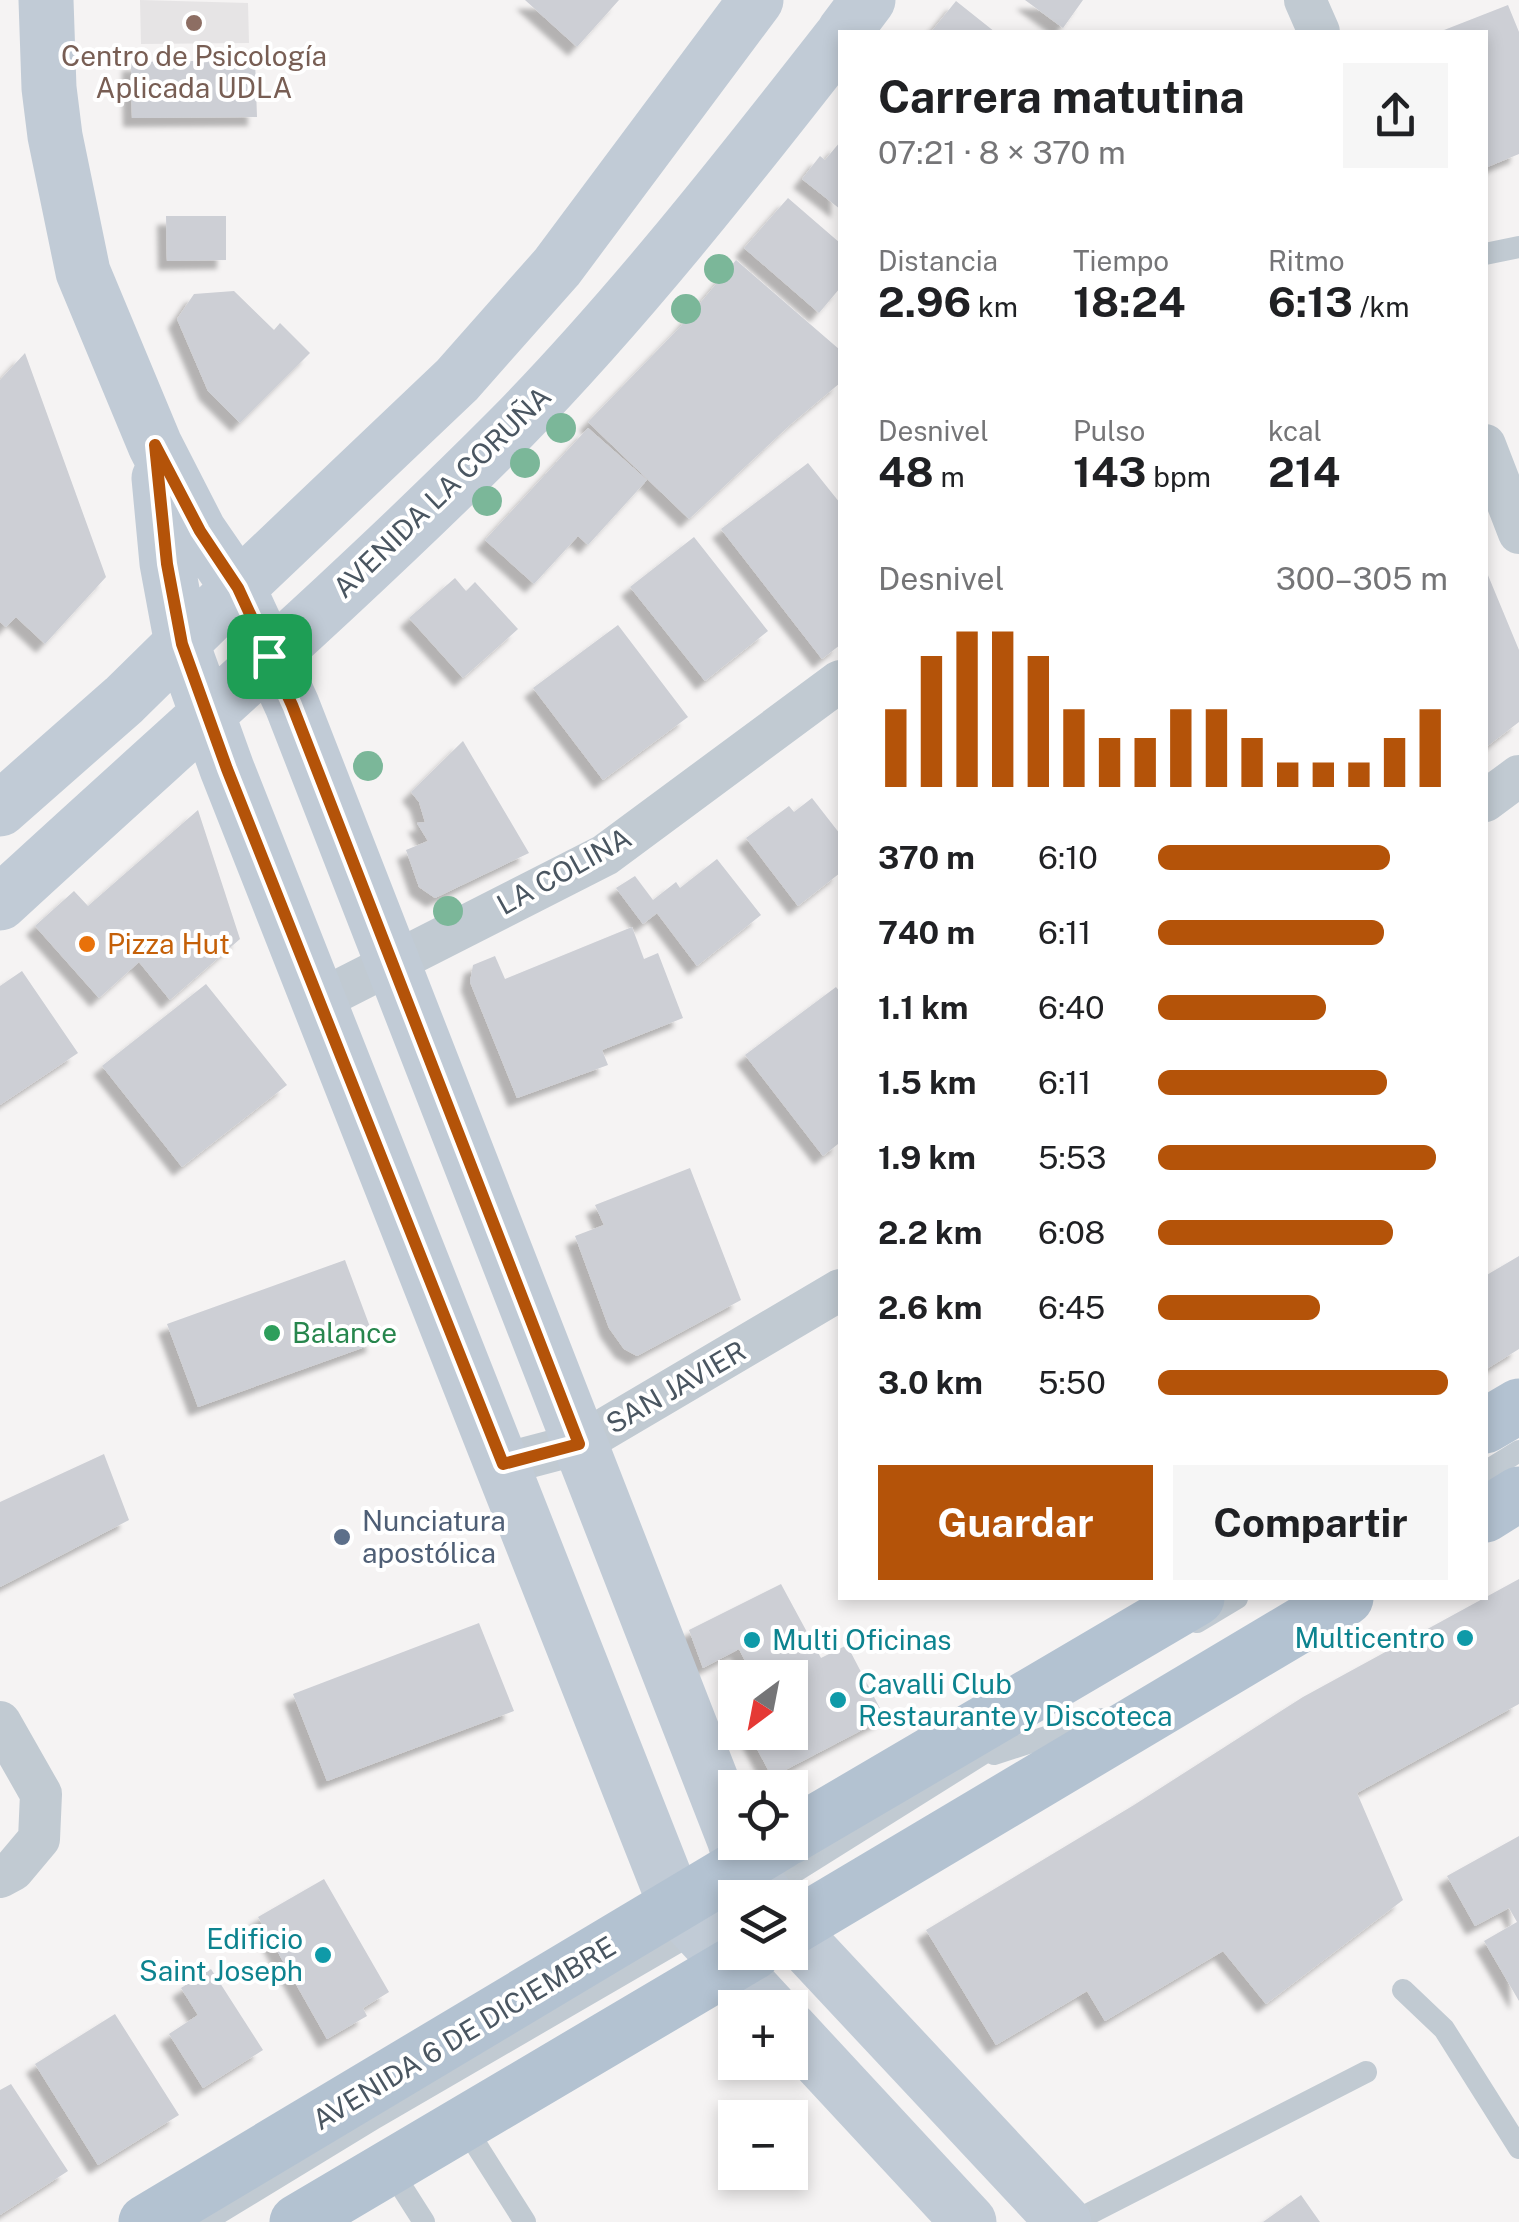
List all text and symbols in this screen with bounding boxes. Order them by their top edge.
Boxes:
marker: Centro de Psicología Aplicada UDLA [183,12,205,34]
place label: Centro de Psicología Aplicada UDLA [61,39,327,104]
button: share [1343,63,1448,168]
text: Carrera matutina [878,70,1245,123]
text: 07:21 · 8 × 370 m [878,134,1126,171]
text: Distancia [878,244,998,277]
text: Tiempo [1073,244,1169,277]
text: Ritmo [1268,244,1345,277]
text: 2.96 [878,277,971,326]
text: 18:24 [1073,277,1186,326]
text: 6:13 [1268,277,1353,326]
text: km [971,290,1018,323]
text: /km [1353,290,1410,323]
street label: AVENIDA LA CORUÑA [326,379,557,604]
text: Desnivel [878,414,989,447]
text: Pulso [1073,414,1145,447]
text: kcal [1268,414,1322,447]
text: 48 [878,447,934,496]
text: 143 [1073,447,1146,496]
text: 214 [1268,447,1340,496]
text: m [934,460,965,493]
text: bpm [1146,460,1211,493]
text: Desnivel [878,560,1004,597]
text: 300–305 m [1276,560,1448,597]
pin [227,614,312,699]
icon: arrive [242,629,297,684]
street label: LA COLINA [491,820,637,921]
text: 370 m [878,839,975,876]
text: 6:10 [1038,839,1098,876]
text: 740 m [878,914,975,951]
text: 6:11 [1038,914,1091,951]
place label: Pizza Hut [107,927,230,960]
marker: Pizza Hut [76,933,98,955]
text: 1.1 km [878,989,968,1026]
text: 6:40 [1038,989,1105,1026]
text: 1.5 km [878,1064,976,1101]
text: 6:11 [1038,1064,1091,1101]
text: 1.9 km [878,1139,976,1176]
text: 5:53 [1038,1139,1106,1176]
text: 2.2 km [878,1214,982,1251]
text: 6:08 [1038,1214,1105,1251]
text: 2.6 km [878,1289,983,1326]
text: 6:45 [1038,1289,1105,1326]
place label: Balance [292,1316,397,1349]
marker: Balance [261,1322,283,1344]
street label: SAN JAVIER [600,1333,752,1440]
text: 3.0 km [878,1364,983,1401]
text: 5:50 [1038,1364,1106,1401]
button: Guardar [878,1465,1153,1580]
button: Compartir [1173,1465,1448,1580]
place label: Nunciatura apostólica [362,1504,506,1569]
marker: Nunciatura apostólica [331,1526,353,1548]
place label: Multicentro [1295,1621,1445,1654]
place label: Multi Oficinas [772,1623,951,1656]
marker: Multicentro [1454,1627,1476,1649]
marker: Multi Oficinas [741,1629,763,1651]
north arrow [718,1660,808,1750]
map controls [718,1660,808,2190]
place label: Cavalli Club Restaurante y Discoteca [858,1667,1173,1732]
marker: Cavalli Club Restaurante y Discoteca [827,1689,849,1711]
button: locate [718,1770,808,1860]
button: layers [718,1880,808,1970]
place label: Edificio Saint Joseph [139,1922,303,1987]
street label: AVENIDA 6 DE DICIEMBRE [306,1929,621,2136]
marker: Edificio Saint Joseph [312,1944,334,1966]
button: + [718,1990,808,2080]
button: − [718,2100,808,2190]

